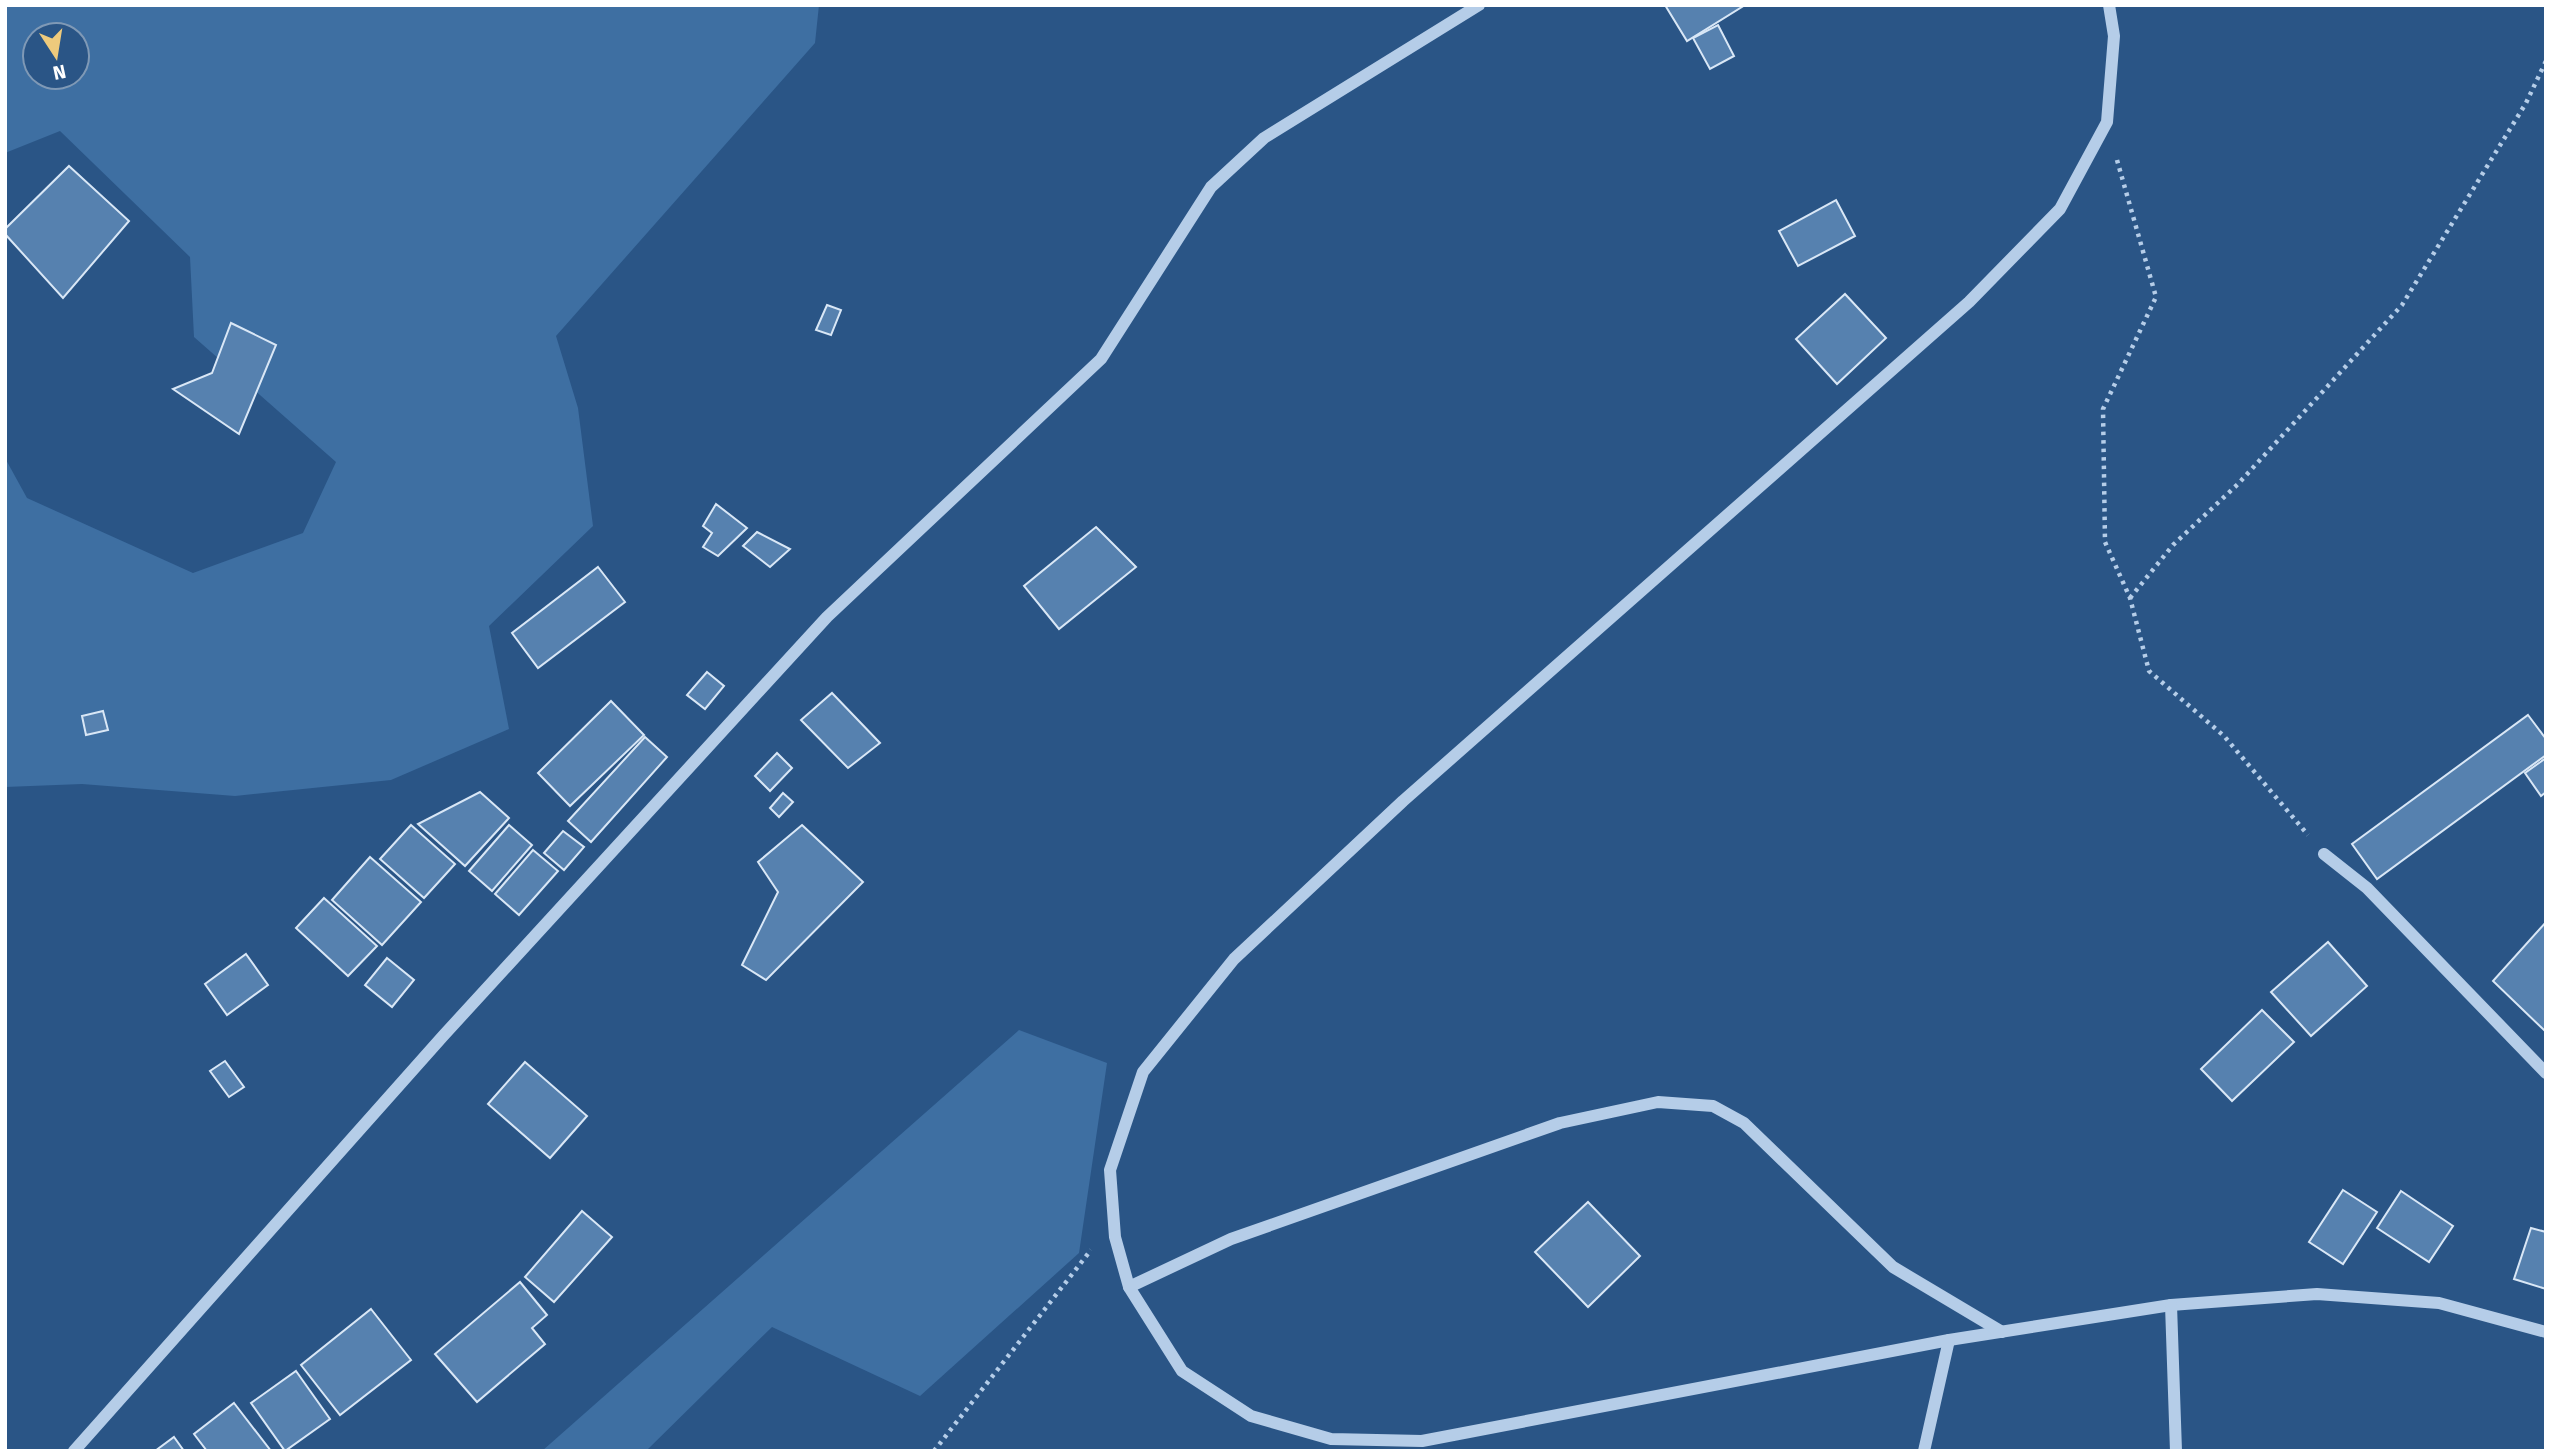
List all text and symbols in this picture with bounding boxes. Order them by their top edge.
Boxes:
north arrow [21,21,91,91]
text: N [51,60,68,85]

